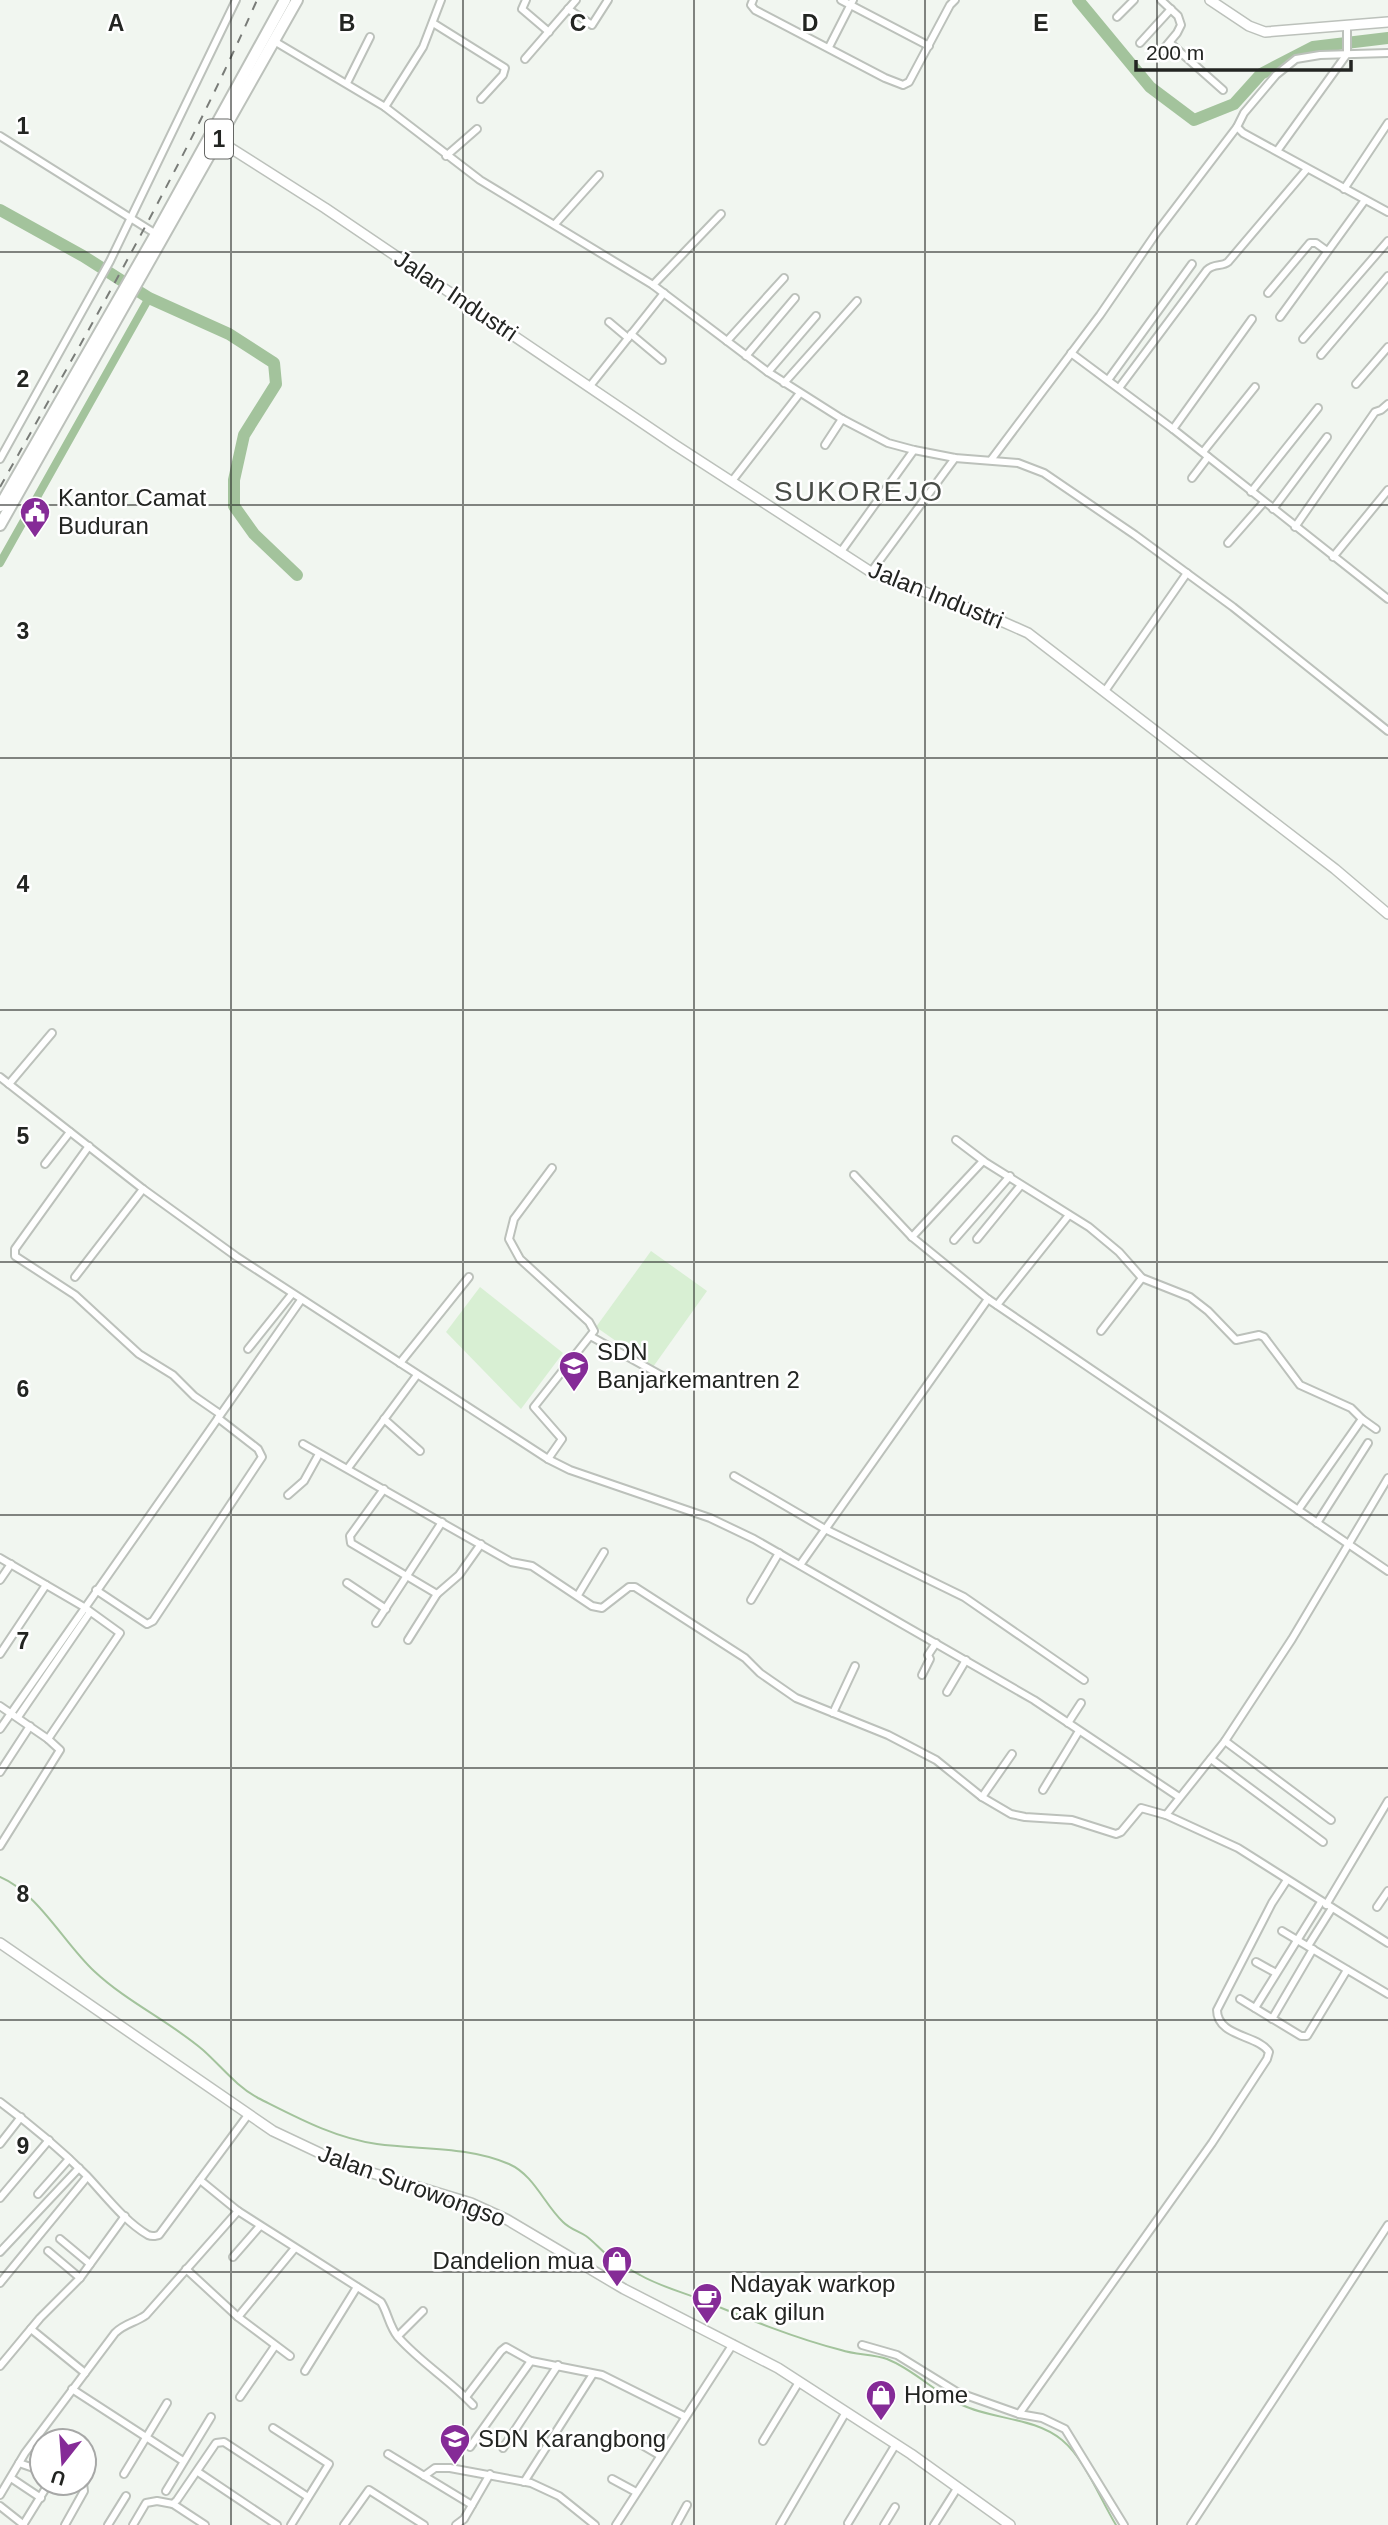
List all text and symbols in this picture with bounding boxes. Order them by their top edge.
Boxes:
text: A [108,10,124,36]
text: B [339,10,355,36]
text: C [570,10,586,36]
text: D [802,10,818,36]
text: E [1033,10,1049,36]
scale bar [1136,28,1351,72]
text: 200 m [1146,41,1204,64]
text: 1 [17,113,30,139]
road number: 1 [205,120,233,158]
street label: Jalan Industri [390,244,523,347]
text: 2 [17,366,29,392]
district label: SUKOREJO [774,476,944,507]
place label: Kantor Camat Buduran [58,484,206,539]
public building icon: Kantor Camat Buduran [18,495,52,539]
street label: Jalan Industri [865,555,1007,634]
text: 3 [17,618,29,644]
text: 4 [17,871,30,897]
text: 5 [17,1123,30,1149]
place label: SDN Banjarkemantren 2 [597,1338,800,1393]
school or university icon: SDN Banjarkemantren 2 [557,1349,591,1393]
text: 6 [17,1376,29,1402]
text: 7 [17,1628,29,1654]
text: 8 [17,1881,30,1907]
text: 9 [17,2133,29,2159]
street label: Jalan Surowongso [315,2139,510,2232]
shop icon: Dandelion mua [600,2244,634,2288]
place label: Dandelion mua [433,2247,595,2274]
place label: Ndayak warkop cak gilun [730,2270,895,2325]
cafe icon: Ndayak warkop cak gilun [690,2281,724,2325]
shop icon: Home [864,2378,898,2422]
place label: Home [904,2381,968,2408]
school or university icon: SDN Karangbong [438,2422,472,2466]
place label: SDN Karangbong [478,2425,666,2452]
north arrow [28,2427,98,2497]
text: U [49,2466,68,2490]

